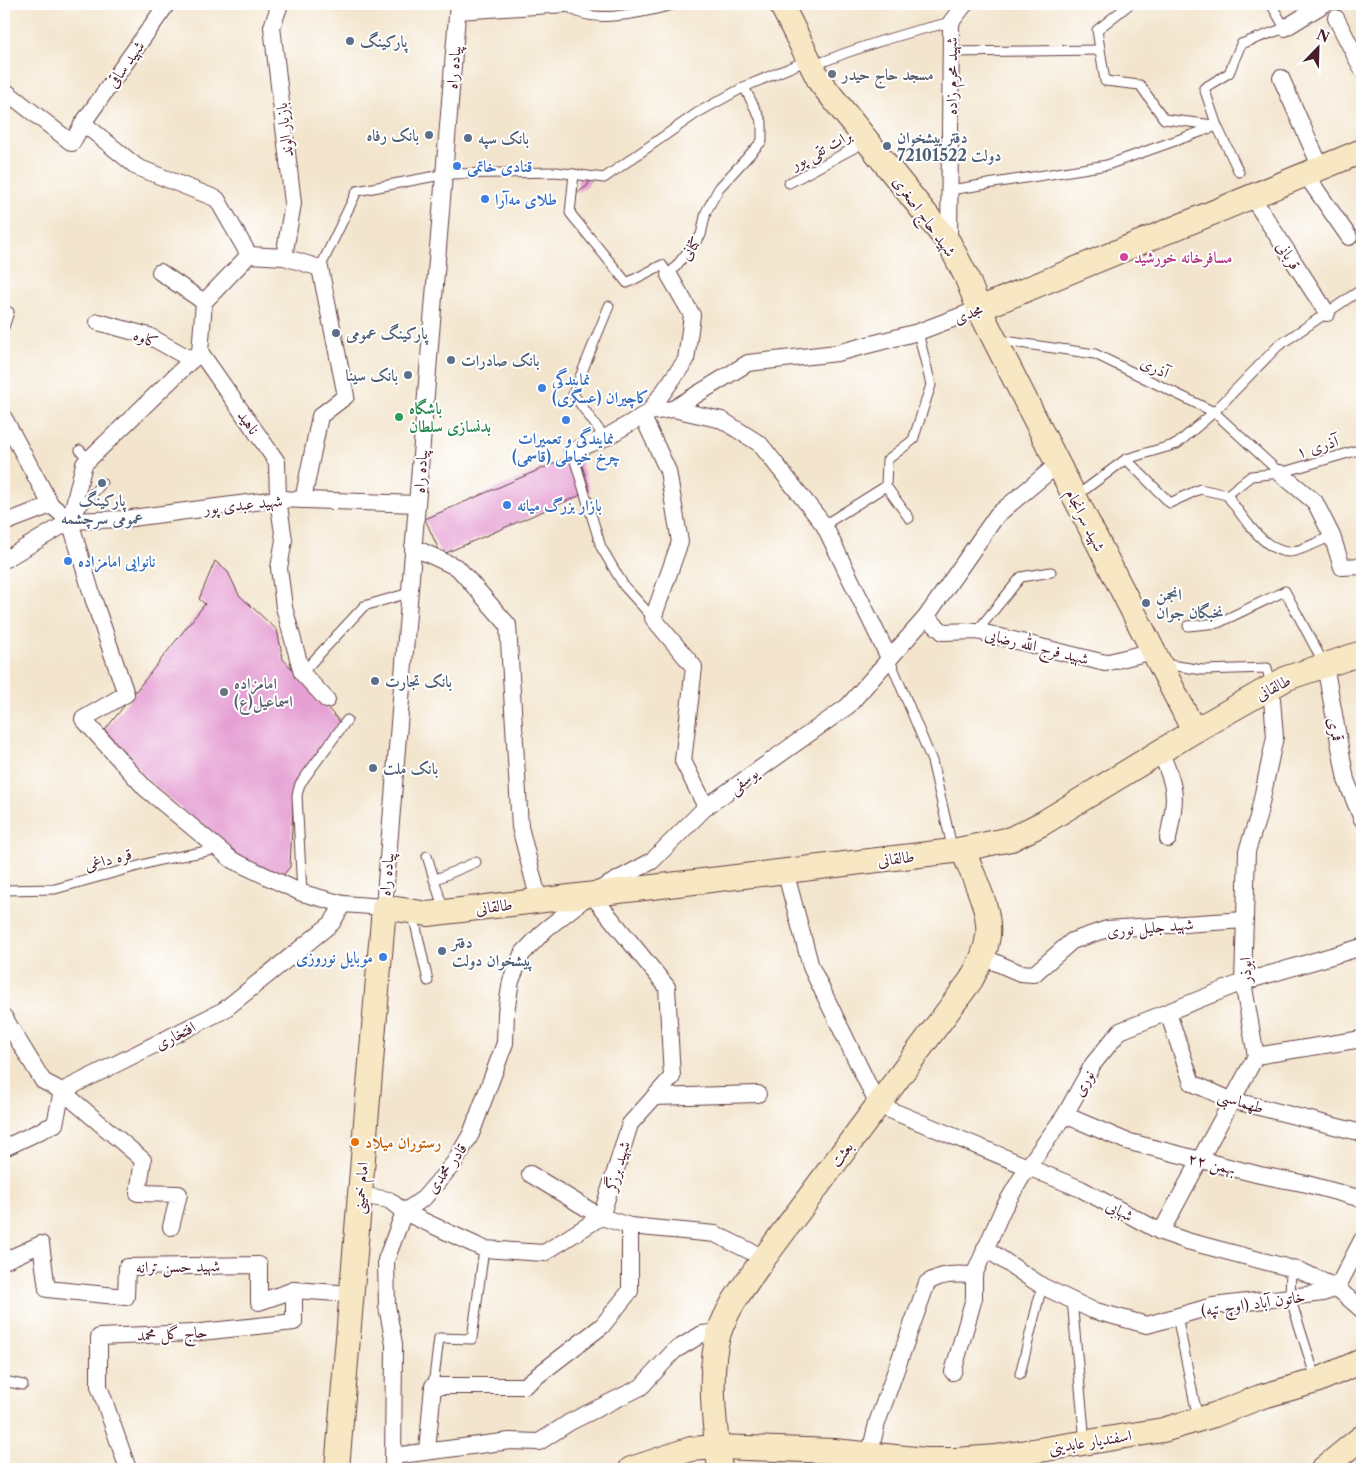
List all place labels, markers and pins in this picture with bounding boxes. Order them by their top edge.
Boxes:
place label: پارکینگ [360,31,408,54]
marker: پارکینگ [344,35,356,47]
place label: مسجد حاج حیدر [840,64,934,89]
marker: مسجد حاج حیدر [826,68,838,80]
place label: بانک رفاه [366,125,419,145]
place label: دفتر پیشخوان دولت 72101522 [897,127,1002,165]
place label: بانک سپه [478,128,529,150]
marker: بانک رفاه [423,129,435,141]
marker: بانک سپه [462,132,474,144]
marker: دفتر پیشخوان دولت 72101522 [881,140,893,152]
place label: قنادی خاتمی [467,156,532,177]
marker: قنادی خاتمی [451,160,463,172]
place label: طلای مه‌آرا [495,189,557,209]
marker: طلای مه‌آرا [479,193,491,205]
place label: مسافرخانه خورشید [1134,247,1233,268]
marker: مسافرخانه خورشید [1118,251,1130,263]
place label: پارکینگ عمومی [345,323,429,346]
marker: پارکینگ عمومی [330,327,342,339]
place label: بانک صادرات [461,350,540,370]
marker: بانک صادرات [445,354,457,366]
place label: بانک سینا [346,365,398,385]
place label: نمایندگی کاچیران (عسگری) [551,367,649,409]
marker: بانک سینا [402,369,414,381]
marker: نمایندگی کاچیران (عسگری) [536,382,548,394]
place label: باشگاه بدنسازی سلطان [409,398,491,436]
marker: باشگاه بدنسازی سلطان [393,411,405,423]
marker: نمایندگی و تعمیرات چرخ خیاطی (قاسمی) [560,414,572,426]
place label: نمایندگی و تعمیرات چرخ خیاطی (قاسمی) [512,426,620,471]
marker: پارکینگ عمومی سرچشمه [96,477,108,489]
place label: پارکینگ عمومی سرچشمه [61,490,143,530]
place label: بازار بزرگ میانه [517,495,602,515]
marker: بازار بزرگ میانه [501,499,513,511]
place label: نانوایی امامزاده [78,551,156,573]
marker: نانوایی امامزاده [62,555,74,567]
place label: انجمن نخبگان جوان [1156,584,1223,623]
marker: انجمن نخبگان جوان [1140,597,1152,609]
place label: بانک تجارت [385,671,452,691]
place label: امامزاده اسماعیل(ع) [234,673,293,715]
marker: بانک تجارت [369,675,381,687]
marker: امامزاده اسماعیل(ع) [218,686,230,698]
place label: بانک ملت [383,758,438,778]
marker: بانک ملت [367,762,379,774]
place label: دفتر پیشخوان دولت [450,932,532,972]
marker: دفتر پیشخوان دولت [436,945,448,957]
place label: موبایل نوروزی [296,947,373,969]
marker: موبایل نوروزی [377,951,389,963]
place label: رستوران میلاد [365,1132,442,1153]
marker: رستوران میلاد [349,1136,361,1148]

